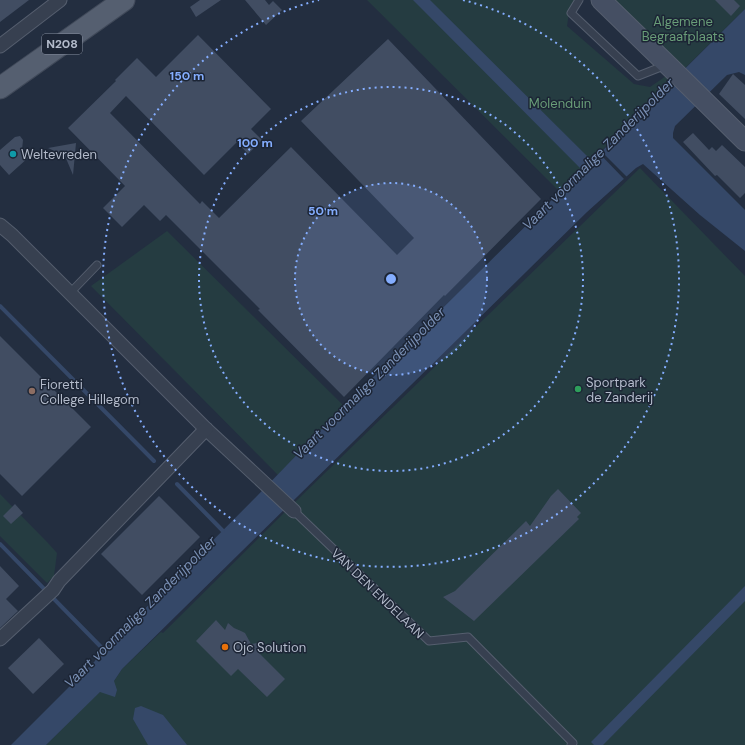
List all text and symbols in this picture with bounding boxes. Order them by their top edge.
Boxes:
park label: Algemene Begraafplaats [642,13,724,45]
road number: N208 [42,34,82,54]
text: 150 m [170,68,204,84]
water label: Vaart voormalige Zanderijpolder [518,73,679,234]
park label: Molenduin [529,95,591,112]
text: 100 m [237,135,273,151]
place label: Weltevreden [21,146,97,163]
marker: Weltevreden [8,149,18,159]
text: 50 m [308,203,338,219]
centre of rings [384,272,398,286]
water label: Vaart voormalige Zanderijpolder [289,302,450,463]
place label: Sportpark de Zanderij [586,374,653,406]
place label: Fioretti College Hillegom [40,376,139,408]
marker: Sportpark de Zanderij [573,384,583,394]
marker: Fioretti College Hillegom [27,386,37,396]
water label: Vaart voormalige Zanderijpolder [60,531,221,692]
street label: VAN DEN ENDELAAN [328,545,428,642]
place label: Ojc Solution [233,639,306,656]
marker: Ojc Solution [220,642,230,652]

